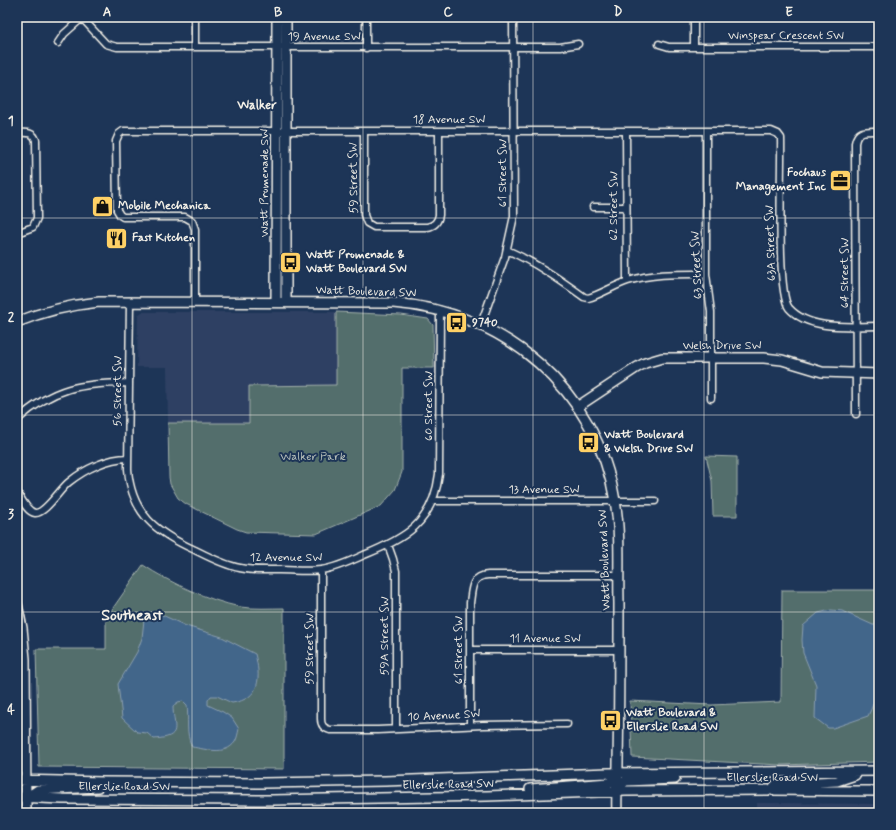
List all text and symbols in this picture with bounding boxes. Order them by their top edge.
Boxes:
text: A [103,4,111,21]
text: B [274,4,283,21]
text: C [443,4,453,21]
text: D [614,4,623,21]
text: E [785,4,793,21]
street label: Winspear Crescent SW [728,28,844,44]
street label: 19 Avenue SW [287,29,361,45]
district label: Walker [236,97,277,114]
street label: 18 Avenue SW [413,112,485,128]
text: 1 [8,113,14,130]
street label: Watt Promenade SW [257,129,273,237]
street label: 61 Street SW [495,139,511,207]
street label: 59 Street SW [345,142,363,214]
place label: Fochaus Management Inc [736,165,827,196]
office icon: Fochaus Management Inc [828,167,854,193]
street label: 62 Street SW [606,171,622,241]
shop icon: Mobile Mechanica [89,193,115,219]
place label: Mobile Mechanica [118,198,211,214]
street label: 63A Street SW [762,205,780,281]
restaurant icon: Fast Kitchen [103,225,129,251]
place label: Fast Kitchen [132,230,195,246]
street label: 63 Street SW [687,231,707,299]
street label: 64 Street SW [837,238,853,308]
place label: Watt Promenade & Watt Boulevard SW [305,247,407,277]
bus stop icon: Watt Promenade & Watt Boulevard SW [278,249,304,275]
street label: Watt Boulevard SW [315,282,417,302]
text: 2 [8,309,15,326]
bus stop icon: 9740 [444,310,470,336]
place label: 9740 [472,315,498,331]
street label: Welsh Drive SW [683,338,761,354]
street label: 56 Street SW [110,356,126,426]
street label: 60 Street SW [421,371,437,441]
place label: Watt Boulevard & Welsh Drive SW [603,427,693,457]
bus stop icon: Watt Boulevard & Welsh Drive SW [576,429,602,455]
park label: Walker Park [280,449,346,465]
street label: 13 Avenue SW [508,482,580,498]
text: 3 [8,506,14,523]
street label: Watt Boulevard SW [595,509,615,611]
street label: 12 Avenue SW [250,550,322,566]
street label: 59A Street SW [377,596,393,676]
district label: Southeast [101,605,164,626]
street label: 59 Street SW [302,613,318,685]
street label: 61 Street SW [451,616,467,684]
street label: 11 Avenue SW [509,631,581,647]
text: 4 [7,702,15,719]
place label: Watt Boulevard & Ellerslie Road SW [625,705,718,735]
street label: 10 Avenue SW [407,706,481,726]
bus stop icon: Watt Boulevard & Ellerslie Road SW [598,707,624,733]
street label: Ellerslie Road SW [726,770,818,786]
street label: Ellerslie Road SW [402,776,494,794]
street label: Ellerslie Road SW [78,779,170,795]

